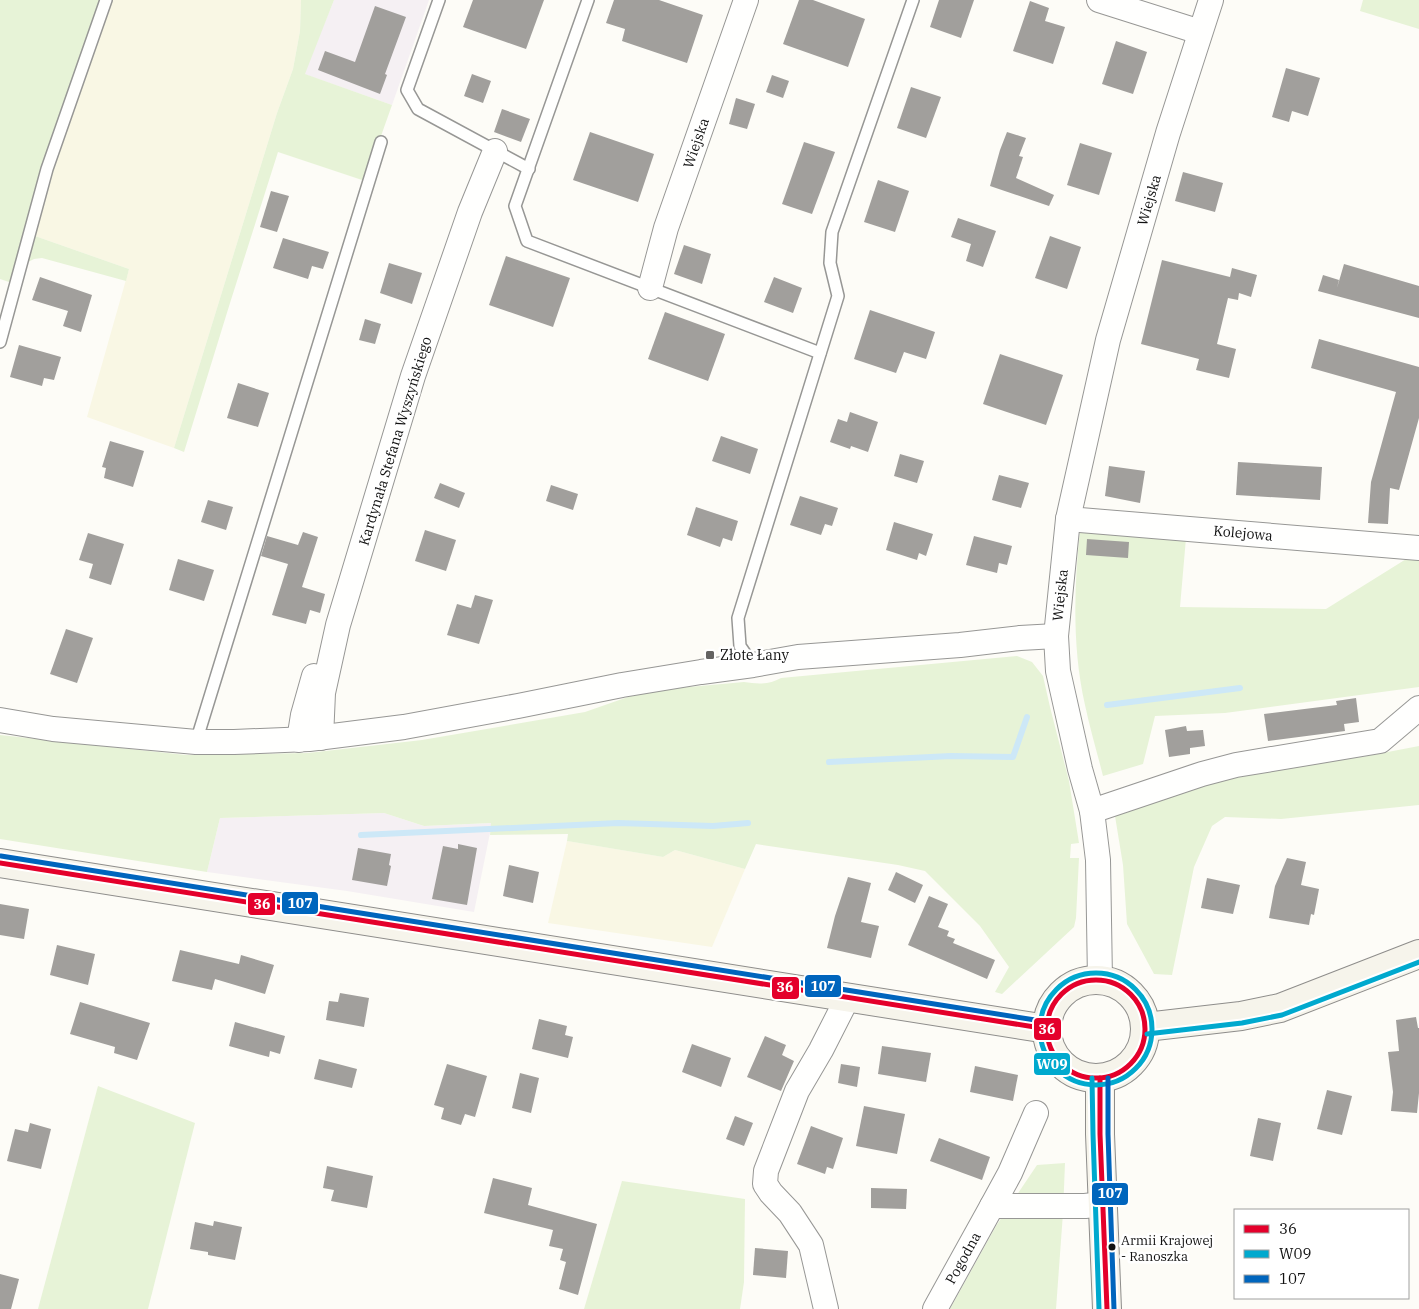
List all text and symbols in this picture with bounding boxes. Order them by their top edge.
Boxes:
street label: Wiejska [679,115,713,171]
street label: Wiejska [1133,172,1165,228]
street label: Kardynała Stefana Wyszyńskiego [355,334,435,548]
street label: Kolejowa [1213,521,1274,545]
street label: Wiejska [1048,568,1072,622]
place label: Złote Łany [720,646,790,664]
marker: Złote Łany [704,649,716,661]
line badge: 107 [281,891,319,915]
line badge: 36 [247,892,276,916]
text: 107 [287,894,313,912]
text: 36 [254,895,270,913]
line badge: 107 [804,974,842,998]
line badge: 36 [771,976,800,1000]
text: 107 [810,977,836,995]
text: 36 [777,978,793,996]
line badge: 36 [1033,1017,1062,1041]
text: 36 [1039,1020,1055,1038]
line badge: W09 [1033,1052,1071,1076]
text: W09 [1036,1055,1068,1073]
line badge: 107 [1091,1182,1129,1206]
text: 107 [1097,1184,1123,1202]
legend [1234,1209,1409,1299]
text: 36 [1279,1219,1297,1238]
street label: Pogodna [941,1228,985,1287]
place label: Armii Krajowej - Ranoszka [1121,1232,1213,1265]
marker: Armii Krajowej - Ranoszka [1107,1242,1117,1252]
text: W09 [1279,1244,1312,1263]
text: 107 [1279,1269,1306,1288]

